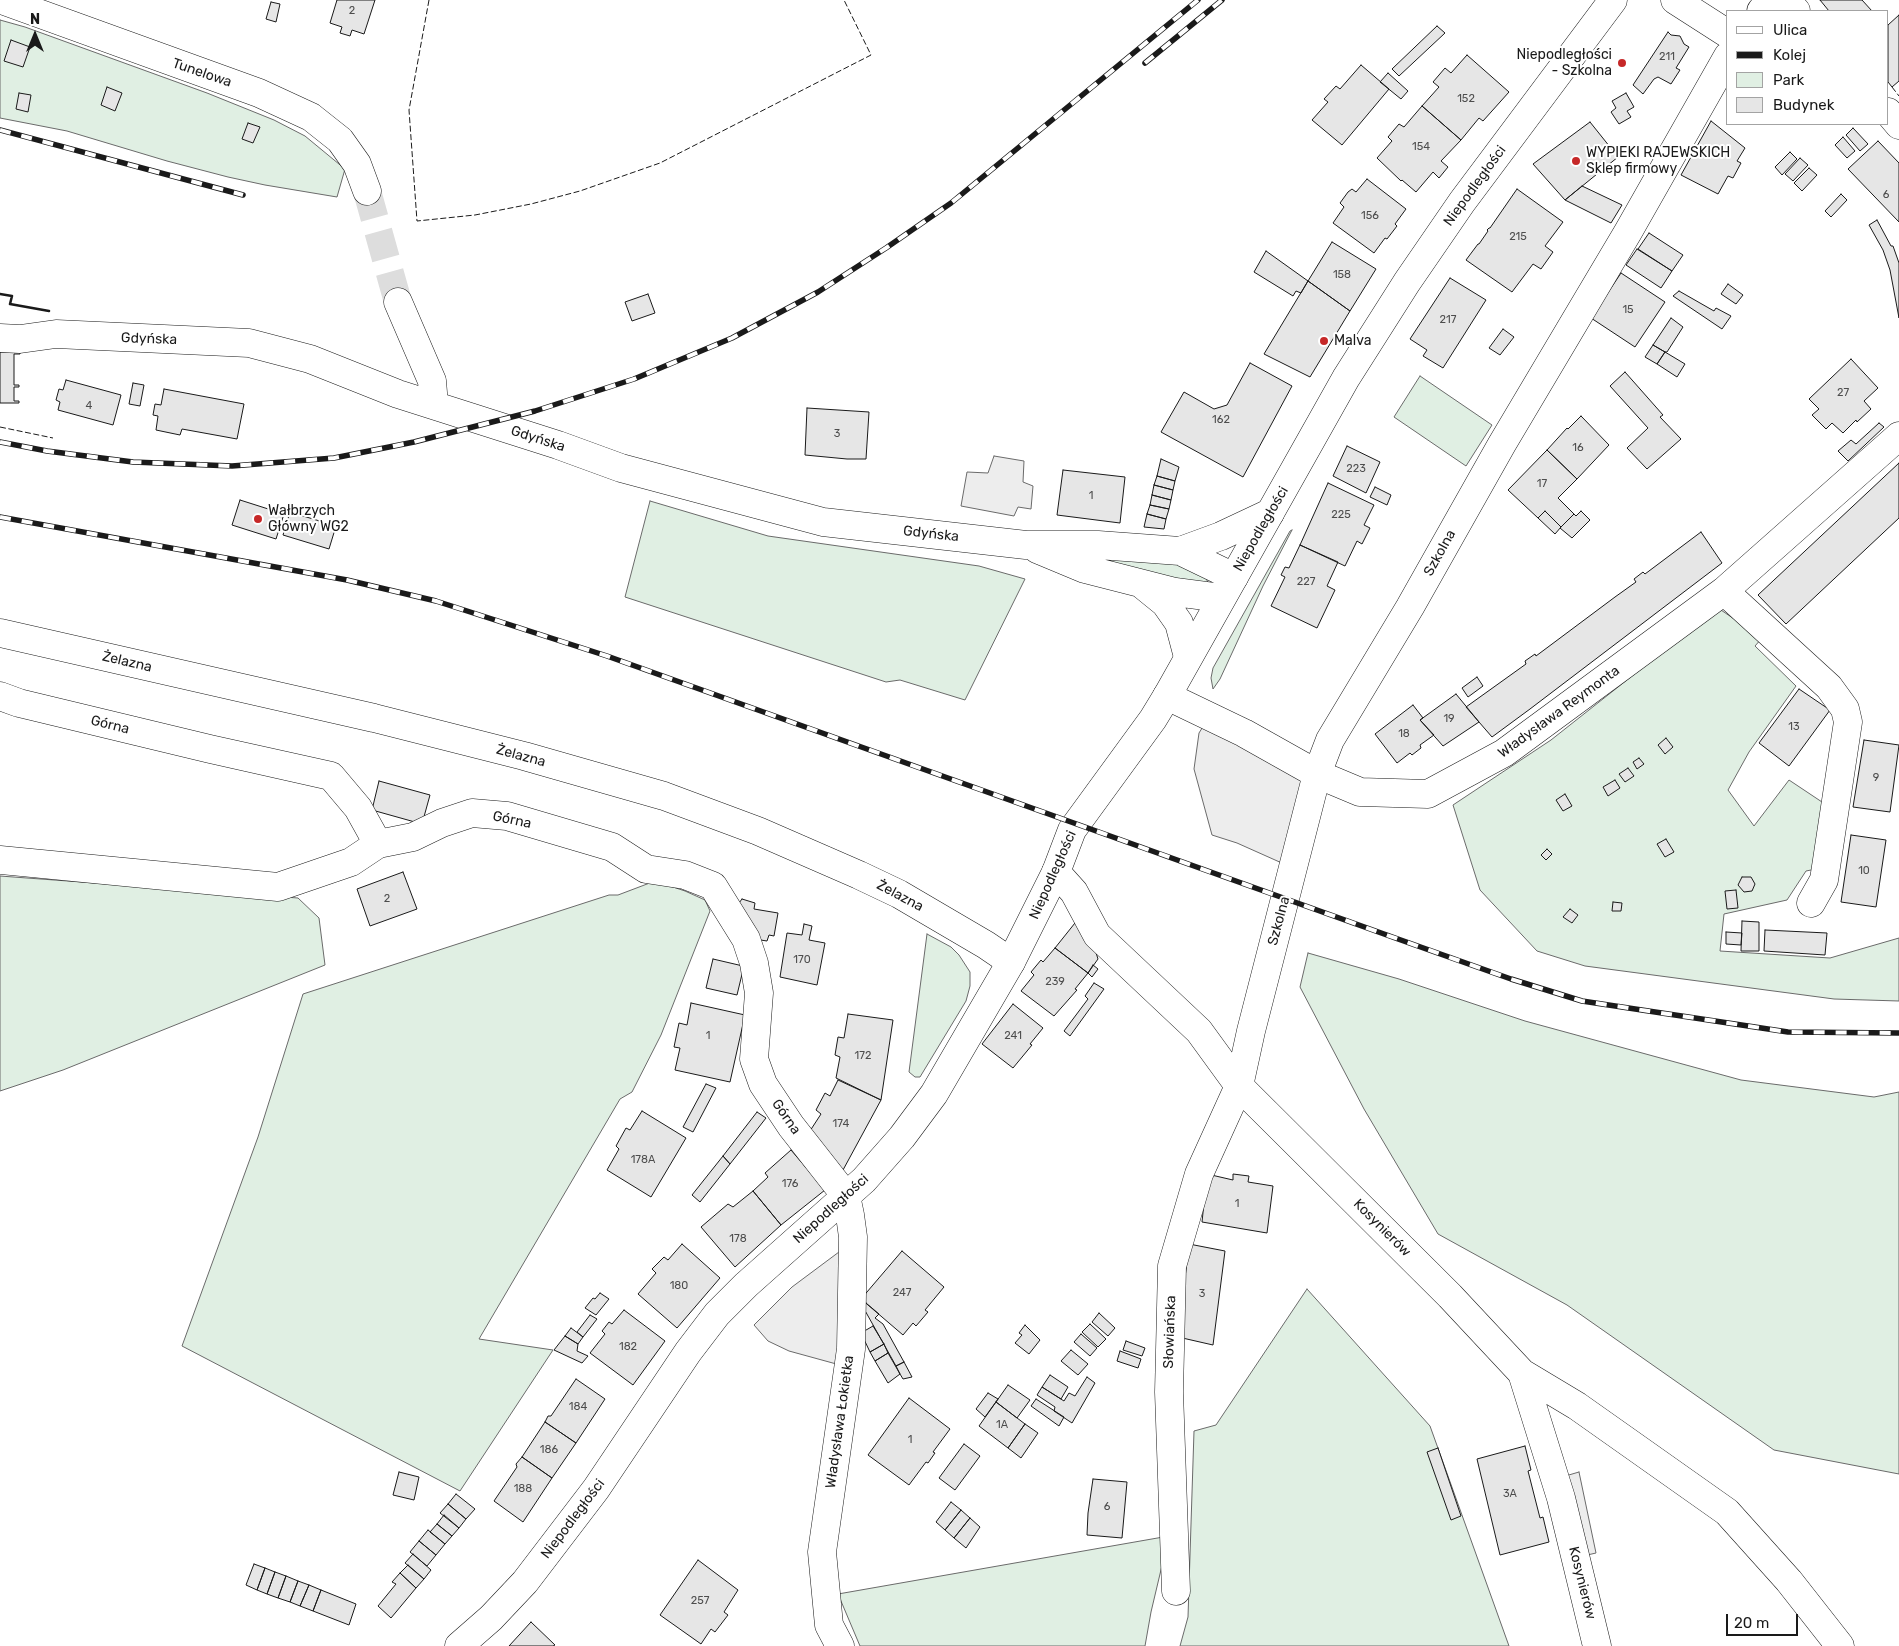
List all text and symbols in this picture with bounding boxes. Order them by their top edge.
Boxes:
house number: 2 [349,4,355,18]
north arrow [10,10,60,60]
legend [1726,10,1889,125]
text: N [30,11,40,28]
text: Ulica [1773,21,1807,39]
text: Kolej [1773,46,1806,64]
place label: Niepodległości - Szkolna [1517,47,1612,80]
house number: 211 [1659,50,1675,64]
street label: Tunelowa [170,55,234,91]
marker: Niepodległości - Szkolna [1616,57,1628,69]
text: Park [1773,71,1804,89]
house number: 152 [1457,92,1475,106]
text: Budynek [1773,96,1835,114]
house number: 154 [1412,140,1430,154]
street label: Niepodległości [1440,142,1510,230]
place label: WYPIEKI RAJEWSKICH Sklep firmowy [1586,145,1730,178]
marker: WYPIEKI RAJEWSKICH Sklep firmowy [1570,155,1582,167]
house number: 6 [1883,188,1889,202]
house number: 156 [1361,209,1379,223]
house number: 215 [1509,230,1527,244]
house number: 158 [1333,268,1351,282]
house number: 15 [1622,303,1634,317]
house number: 217 [1440,313,1456,327]
street label: Gdyńska [121,330,177,348]
place label: Malva [1334,333,1371,349]
marker: Malva [1318,335,1330,347]
house number: 27 [1837,386,1849,400]
house number: 4 [86,399,92,413]
house number: 162 [1212,413,1230,427]
street label: Gdyńska [509,422,567,456]
house number: 3 [834,427,840,441]
house number: 16 [1572,441,1584,455]
house number: 223 [1346,462,1366,476]
house number: 17 [1537,477,1547,491]
street label: Niepodległości [1230,483,1292,575]
house number: 1 [1089,489,1093,503]
place label: Wałbrzych Główny WG2 [268,503,349,536]
house number: 225 [1331,508,1351,522]
marker: Wałbrzych Główny WG2 [252,513,264,525]
street label: Gdyńska [902,523,960,545]
street label: Szkolna [1420,527,1460,579]
house number: 227 [1297,575,1315,589]
street label: Żelazna [101,648,153,676]
street label: Władysława Reymonta [1495,662,1623,762]
street label: Górna [89,712,131,738]
house number: 19 [1443,712,1455,726]
house number: 13 [1788,720,1800,734]
house number: 18 [1398,727,1410,741]
street label: Żelazna [494,741,548,771]
house number: 9 [1873,771,1879,785]
street label: Górna [491,808,533,832]
street label: Niepodległości [1026,828,1080,922]
house number: 10 [1858,864,1870,878]
street label: Żelazna [874,877,926,915]
house number: 2 [384,892,390,906]
street label: Szkolna [1264,895,1294,947]
house number: 170 [793,953,811,967]
house number: 239 [1045,975,1065,989]
house number: 1 [706,1029,710,1043]
house number: 241 [1004,1029,1022,1043]
house number: 172 [855,1049,871,1063]
street label: Górna [768,1096,804,1138]
house number: 174 [833,1117,849,1131]
house number: 178A [631,1153,655,1167]
street label: Niepodległości [790,1171,872,1247]
house number: 176 [782,1177,798,1191]
street label: Kosynierów [1350,1196,1414,1260]
house number: 1 [1235,1197,1239,1211]
house number: 178 [729,1232,747,1246]
house number: 180 [670,1279,688,1293]
house number: 247 [893,1286,911,1300]
house number: 3 [1199,1287,1205,1301]
street label: Słowiańska [1160,1295,1180,1369]
house number: 182 [619,1340,637,1354]
street label: Władysława Łokietka [822,1354,858,1490]
house number: 184 [569,1400,587,1414]
house number: 1A [996,1418,1008,1432]
house number: 1 [908,1433,912,1447]
house number: 186 [540,1443,558,1457]
street label: Niepodległości [538,1476,608,1562]
house number: 188 [514,1482,532,1496]
house number: 3A [1503,1487,1517,1501]
house number: 6 [1104,1500,1110,1514]
street label: Kosynierów [1565,1545,1599,1621]
house number: 257 [691,1594,709,1608]
scale bar [1729,1604,1802,1636]
text: 20 m [1734,1614,1769,1632]

